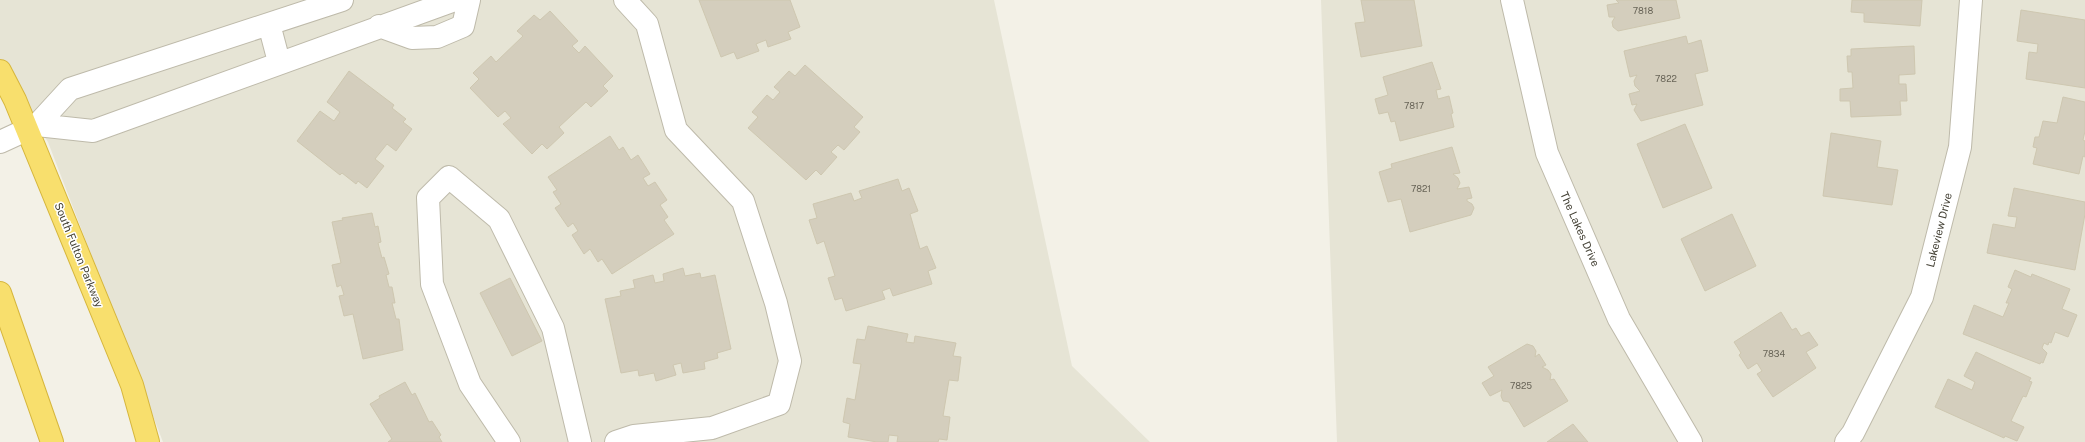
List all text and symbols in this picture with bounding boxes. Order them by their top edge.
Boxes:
house number: 7818 [1633,5,1653,16]
house number: 7822 [1655,73,1677,84]
house number: 7817 [1404,100,1424,111]
house number: 7821 [1411,183,1431,194]
street label: The Lakes Drive [1558,190,1602,268]
street label: Lakeview Drive [1924,192,1954,268]
street label: South Fulton Parkway [52,201,106,309]
house number: 7834 [1763,348,1785,359]
house number: 7825 [1510,380,1532,391]

